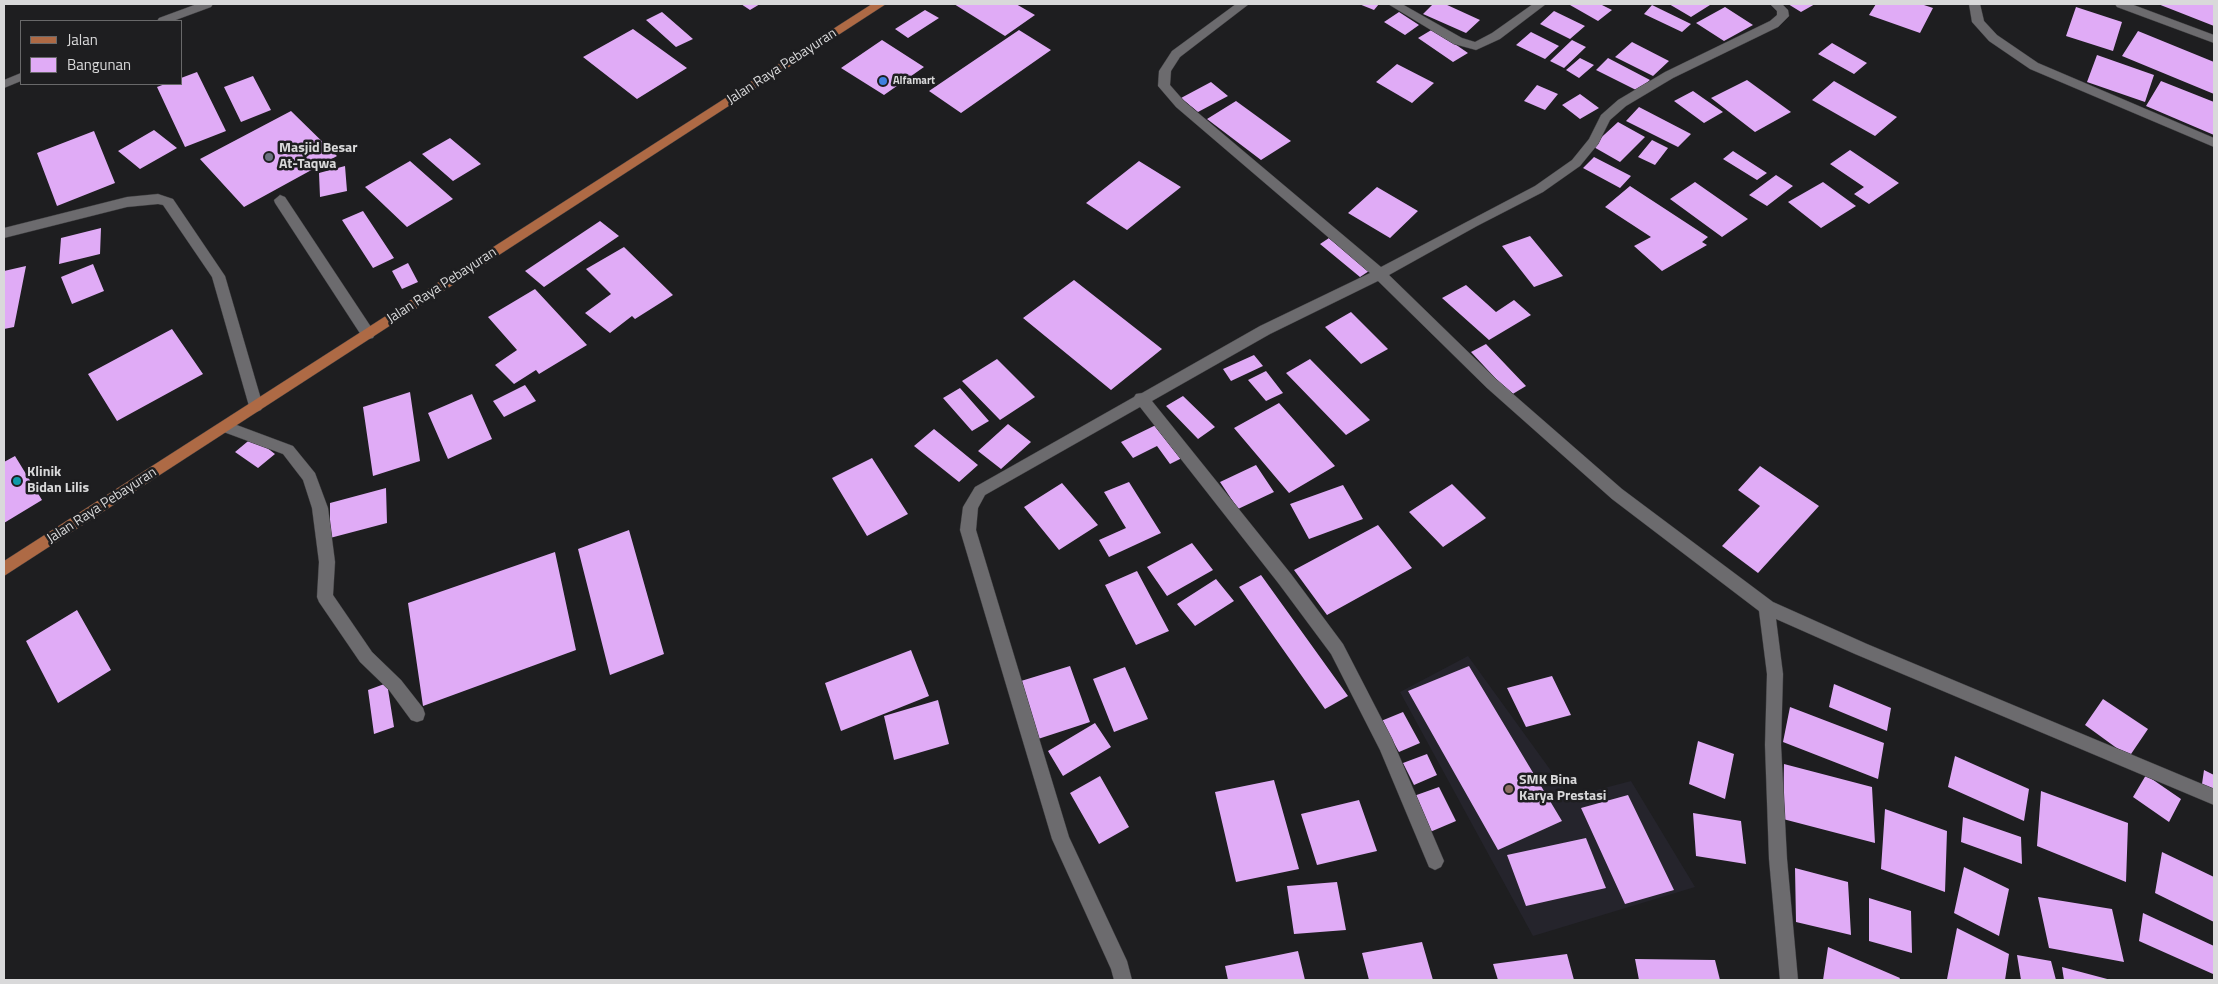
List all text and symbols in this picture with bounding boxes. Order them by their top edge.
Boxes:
legend [20,20,182,85]
street label: Jalan Raya Pebayuran [724,25,840,109]
text: Jalan [67,28,98,51]
text: Bangunan [67,53,131,76]
place label: Alfamart [893,74,935,88]
marker: Alfamart [877,75,889,87]
place label: Masjid Besar At-Taqwa [279,141,357,174]
marker: Masjid Besar At-Taqwa [263,151,275,163]
street label: Jalan Raya Pebayuran [384,244,500,328]
street label: Jalan Raya Pebayuran [44,464,160,548]
place label: Klinik Bidan Lilis [27,465,89,498]
marker: Klinik Bidan Lilis [11,475,23,487]
place label: SMK Bina Karya Prestasi [1519,773,1606,806]
marker: SMK Bina Karya Prestasi [1503,783,1515,795]

